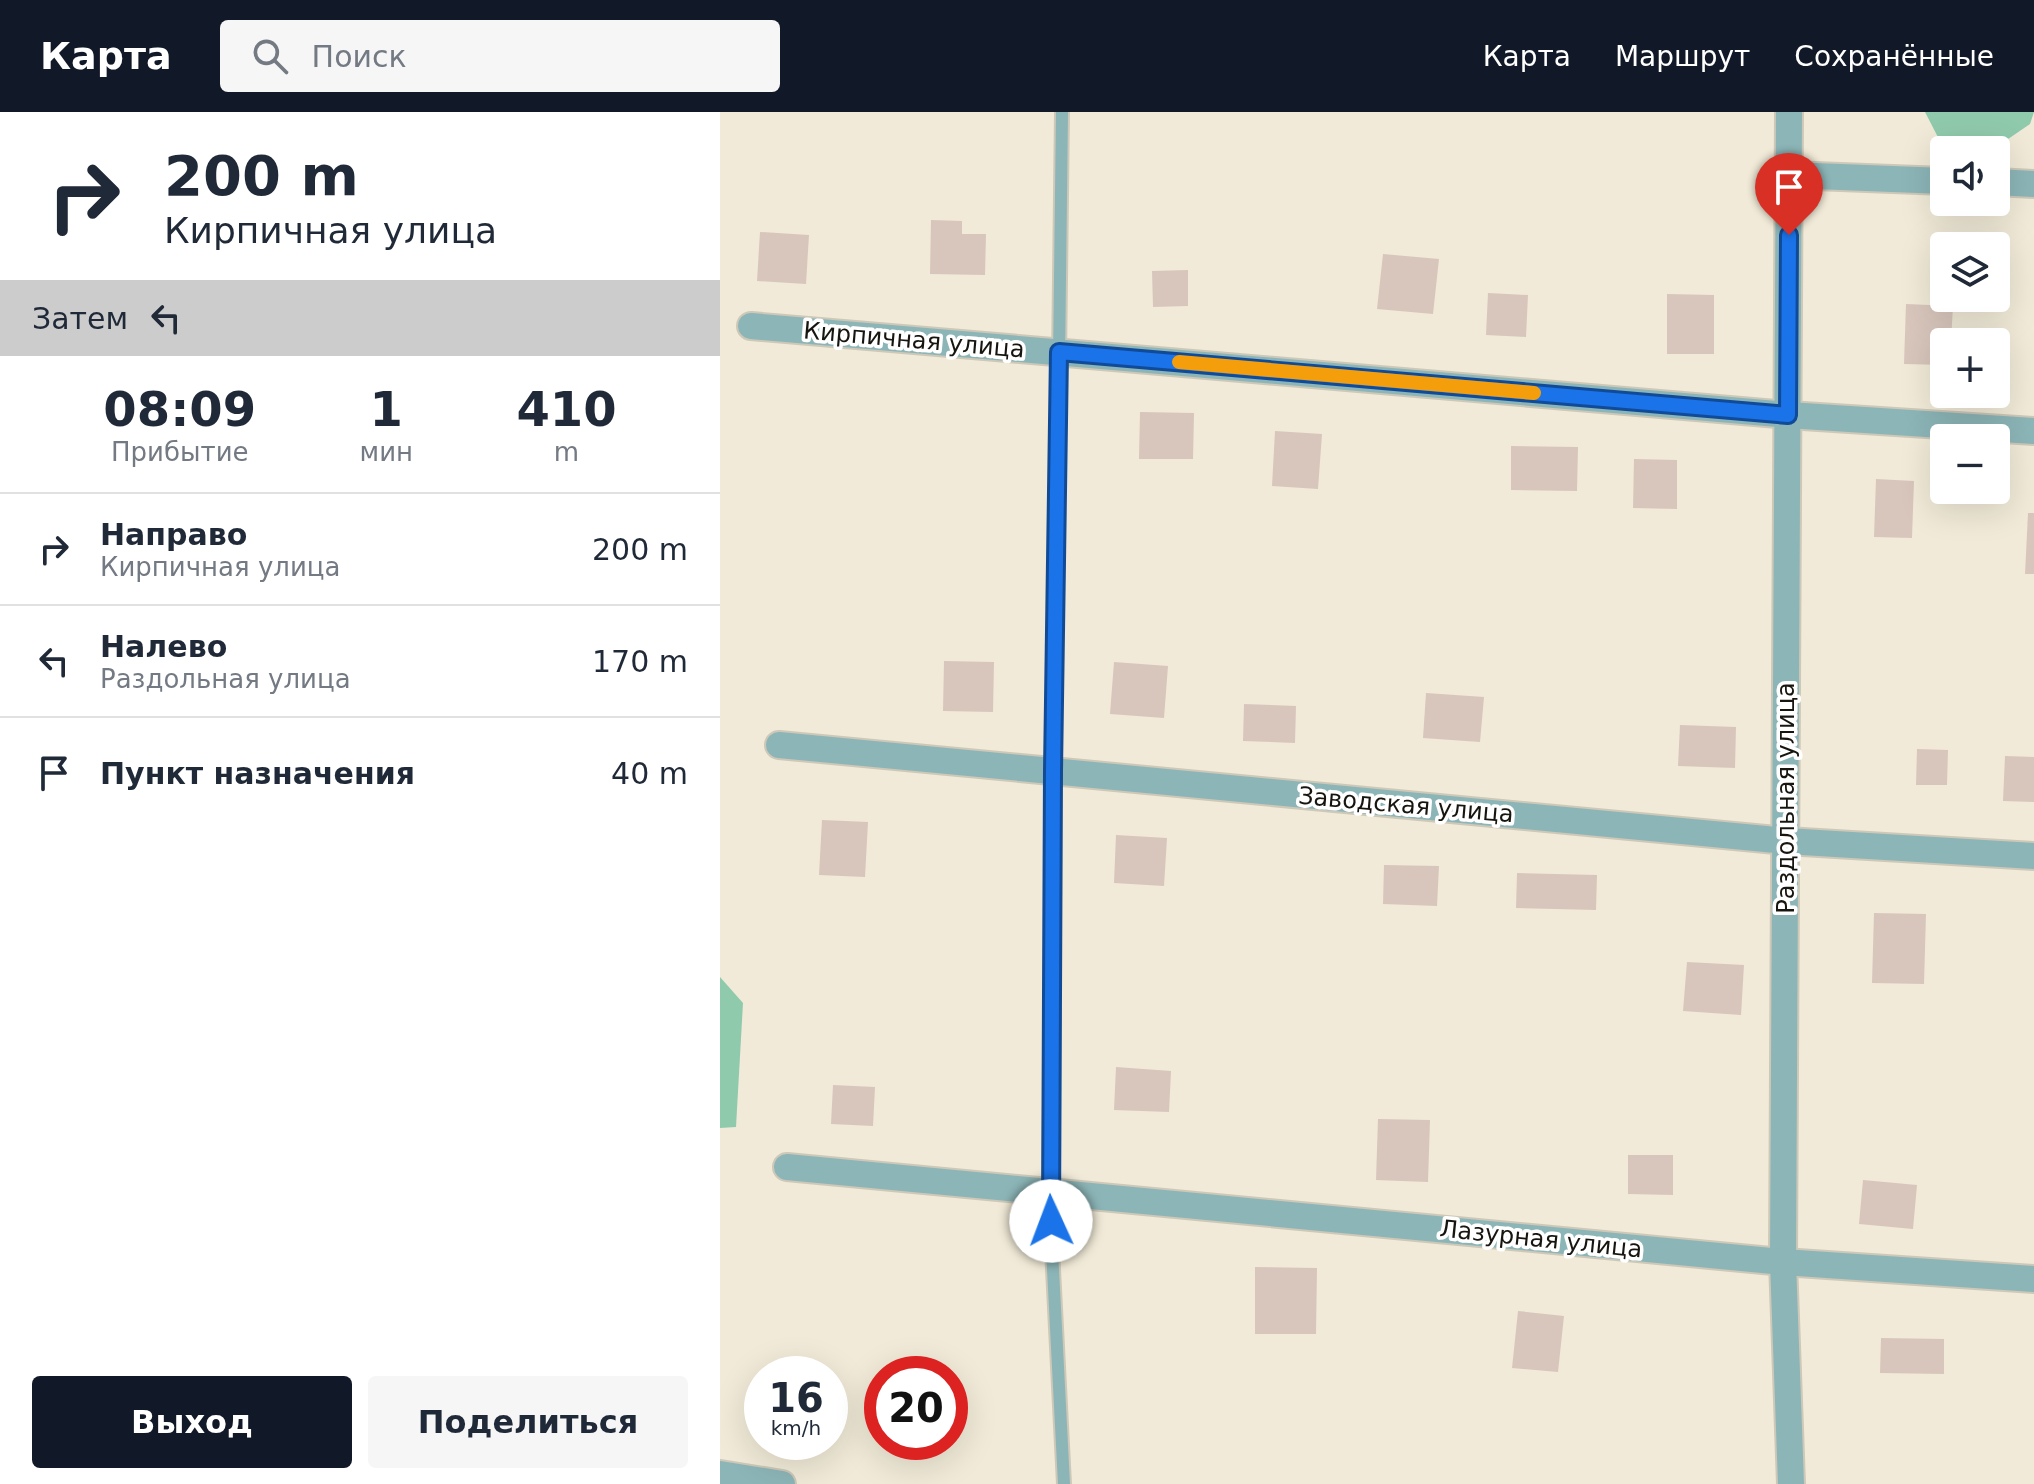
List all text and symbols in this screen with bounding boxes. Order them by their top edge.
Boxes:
search box [220,20,780,92]
text: Карта [40,34,172,78]
icon: search [248,34,292,78]
text: Поиск [312,39,407,74]
text: Карта [1483,40,1571,73]
text: Маршрут [1615,40,1750,73]
text: Сохранённые [1794,40,1994,73]
map controls [1930,136,2010,504]
button: sound [1930,136,2010,216]
text: 200 m [164,143,359,208]
icon: right [32,144,136,248]
pin [1755,153,1823,235]
icon: arrive [1767,165,1811,209]
text: Кирпичная улица [164,210,497,251]
button: layers [1930,232,2010,312]
icon: left [144,296,188,340]
text: Затем [32,301,128,336]
street label: Кирпичная улица [802,316,1026,364]
button: + [1930,328,2010,408]
text: 08:09 [103,381,256,437]
text: 1 [370,381,403,437]
text: 410 [516,381,617,437]
button: − [1930,424,2010,504]
text: Прибытие [111,437,249,467]
text: мин [360,437,413,467]
text: m [554,437,579,467]
text: Направо [100,517,247,552]
icon: right [32,527,76,571]
text: 200 m [592,532,688,567]
text: Кирпичная улица [100,552,341,582]
text: Налево [100,629,227,664]
icon: left [32,639,76,683]
text: 170 m [592,644,688,679]
text: Раздольная улица [100,664,351,694]
street label: Раздольная улица [1772,682,1800,914]
icon: arrive [32,751,76,795]
text: Пункт назначения [100,756,415,791]
text: 40 m [611,756,688,791]
street label: Заводская улица [1297,782,1515,828]
position arrow [1009,1179,1093,1263]
street label: Лазурная улица [1438,1214,1644,1264]
speed limit sign: 20 [864,1356,968,1460]
text: 16 [768,1375,824,1421]
button: Выход [32,1376,352,1468]
button: Поделиться [368,1376,688,1468]
text: km/h [771,1416,821,1440]

